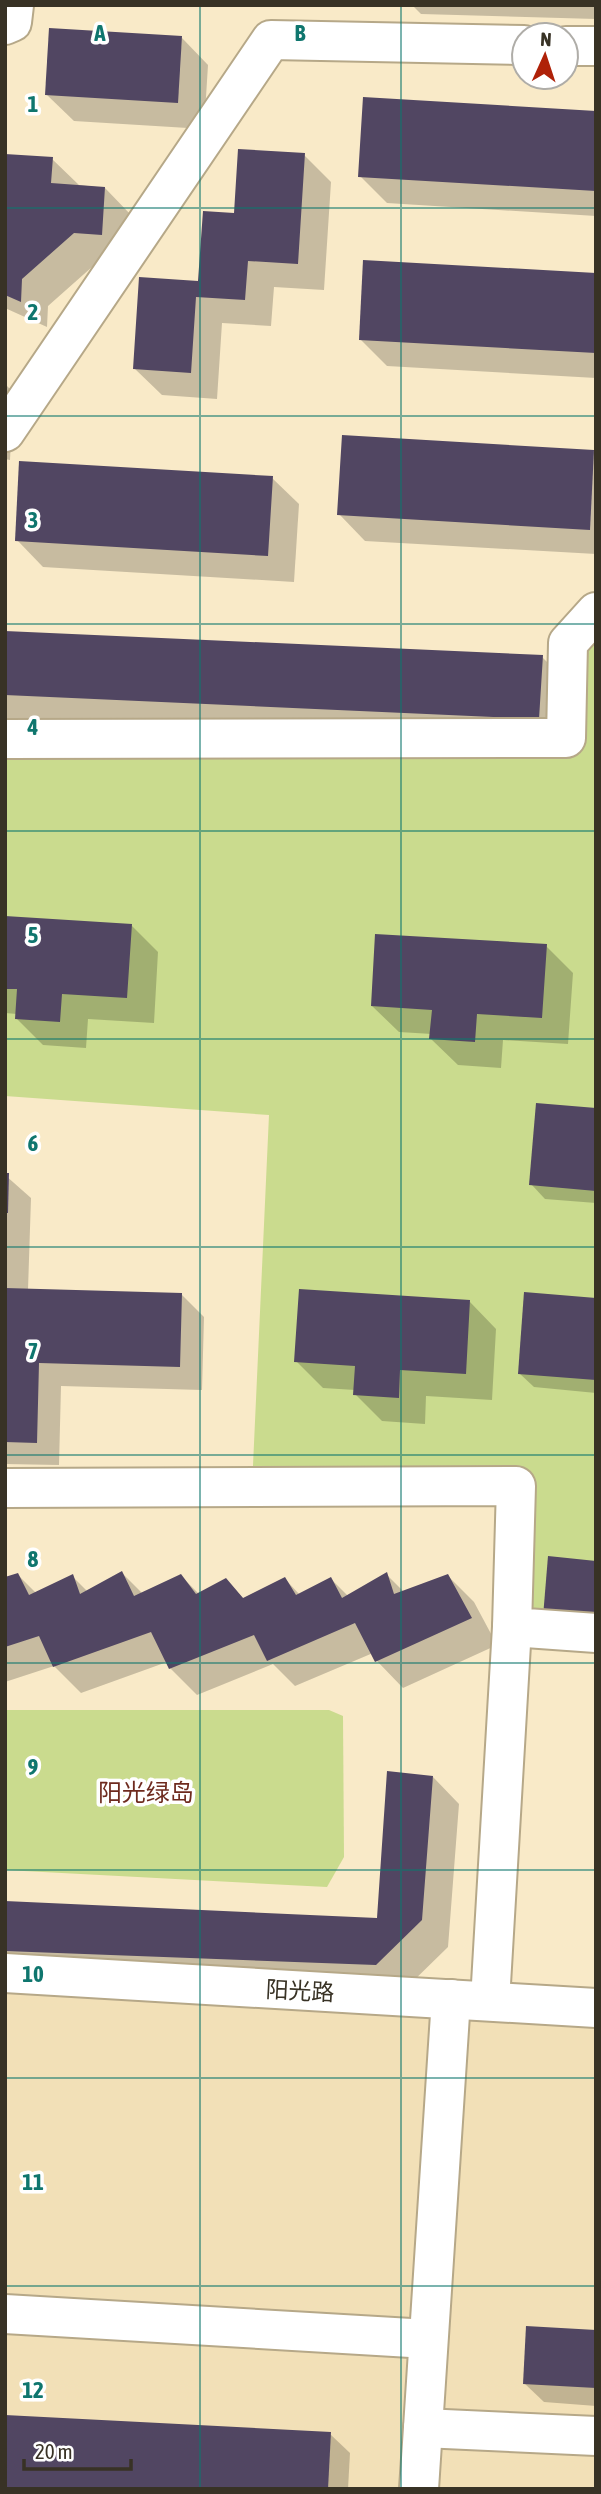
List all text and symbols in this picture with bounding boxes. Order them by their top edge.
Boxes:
text: A [93,20,106,46]
text: B [295,20,306,46]
north arrow [510,21,580,91]
text: N [540,28,552,50]
text: 1 [28,91,39,117]
text: 2 [28,299,38,325]
text: 3 [28,507,38,533]
text: 4 [27,714,39,740]
text: 5 [28,922,39,948]
text: 6 [28,1130,39,1156]
text: 7 [28,1338,38,1364]
text: 8 [28,1546,39,1572]
text: 9 [28,1754,39,1780]
district label: 阳光绿岛 [98,1779,194,1806]
text: 10 [22,1961,44,1987]
street label: 阳光路 [265,1976,335,2006]
text: 11 [22,2169,44,2195]
text: 12 [22,2377,44,2403]
scale bar [24,2428,131,2472]
text: 20 m [35,2439,73,2463]

